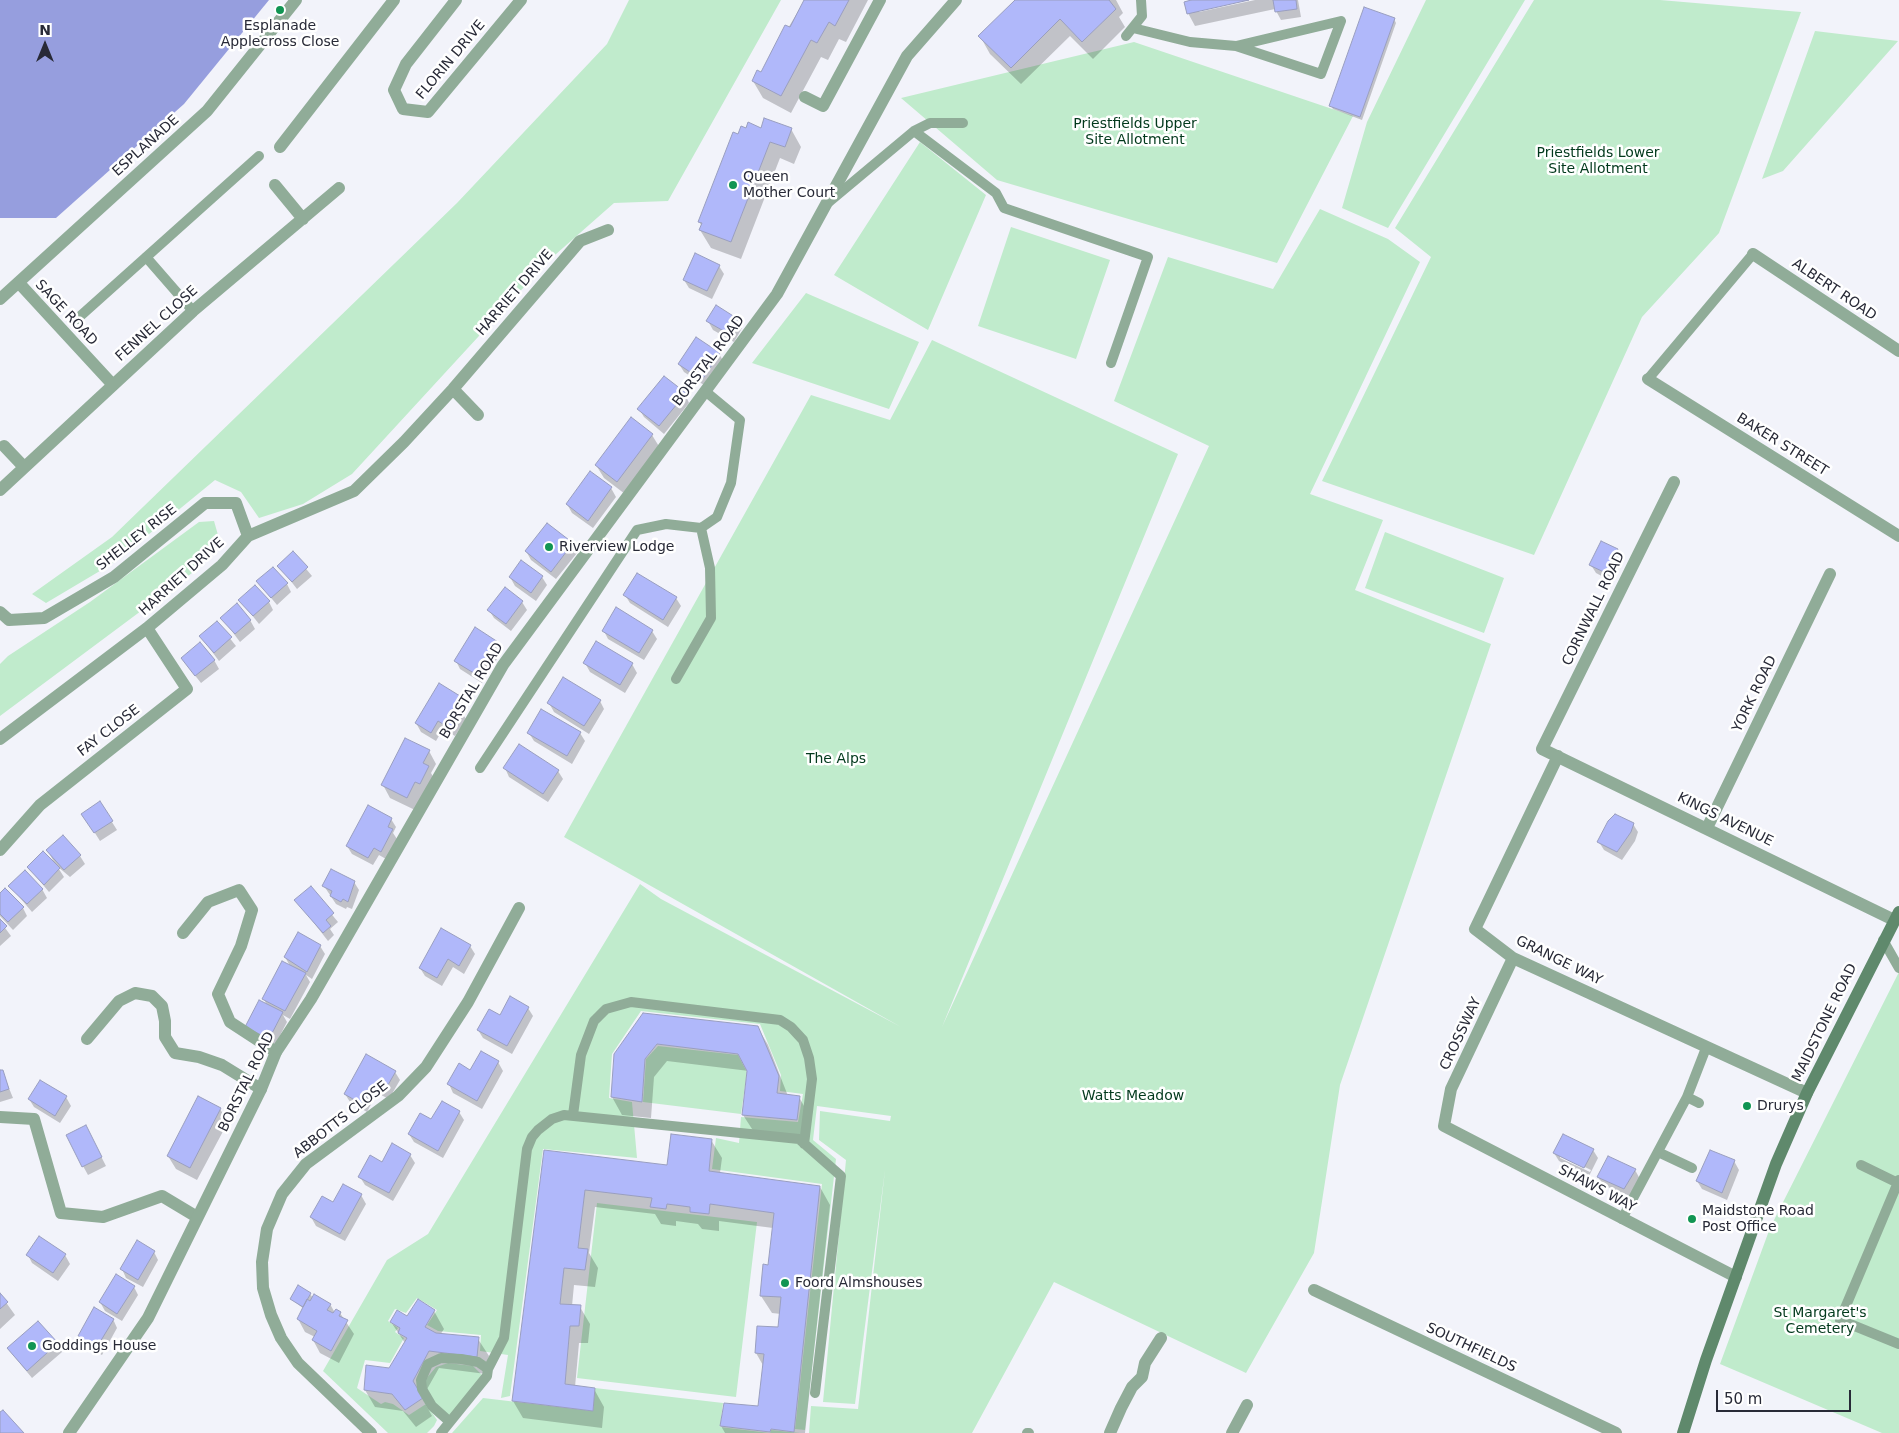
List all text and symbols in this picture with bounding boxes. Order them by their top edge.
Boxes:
marker: Esplanade Applecross Close [274,4,286,16]
street label: FLORIN DRIVE [413,17,489,103]
place label: Esplanade Applecross Close [221,18,339,50]
north arrow [20,20,70,70]
text: N [39,22,51,38]
street label: ESPLANADE [109,112,183,180]
park label: Priestfields Upper Site Allotment [1073,116,1197,148]
park label: Priestfields Lower Site Allotment [1536,145,1660,178]
place label: Queen Mother Court [743,169,835,202]
marker: Queen Mother Court [727,179,739,191]
street label: HARRIET DRIVE [473,247,557,339]
street label: ALBERT ROAD [1789,256,1879,324]
street label: SAGE ROAD [31,277,101,349]
street label: FENNEL CLOSE [112,283,202,365]
street label: BORSTAL ROAD [669,312,749,410]
street label: BAKER STREET [1733,410,1831,480]
street label: SHELLEY RISE [93,501,181,575]
street label: HARRIET DRIVE [136,534,228,620]
place label: Riverview Lodge [559,539,674,555]
marker: Riverview Lodge [543,541,555,553]
street label: CORNWALL ROAD [1559,549,1629,669]
street label: BORSTAL ROAD [437,640,507,742]
street label: YORK ROAD [1729,653,1781,735]
street label: FAY CLOSE [75,702,143,760]
park label: The Alps [806,751,866,767]
street label: KINGS AVENUE [1674,790,1776,850]
street label: GRANGE WAY [1513,933,1605,989]
street label: MAIDSTONE ROAD [1789,961,1861,1085]
street label: CROSSWAY [1437,995,1485,1073]
street label: BORSTAL ROAD [216,1029,278,1135]
street label: ABBOTTS CLOSE [290,1078,392,1162]
park label: Watts Meadow [1082,1088,1184,1104]
place label: Drurys [1757,1098,1804,1114]
marker: Drurys [1741,1100,1753,1112]
street label: SHAWS WAY [1555,1162,1639,1216]
place label: Maidstone Road Post Office [1702,1203,1814,1236]
marker: Maidstone Road Post Office [1686,1213,1698,1225]
place label: Foord Almshouses [795,1275,922,1291]
marker: Foord Almshouses [779,1277,791,1289]
park label: St Margaret's Cemetery [1773,1305,1867,1338]
street label: SOUTHFIELDS [1423,1320,1519,1376]
place label: Goddings House [42,1338,156,1354]
marker: Goddings House [26,1340,38,1352]
scale bar [1719,1380,1854,1412]
text: 50 m [1724,1390,1762,1408]

